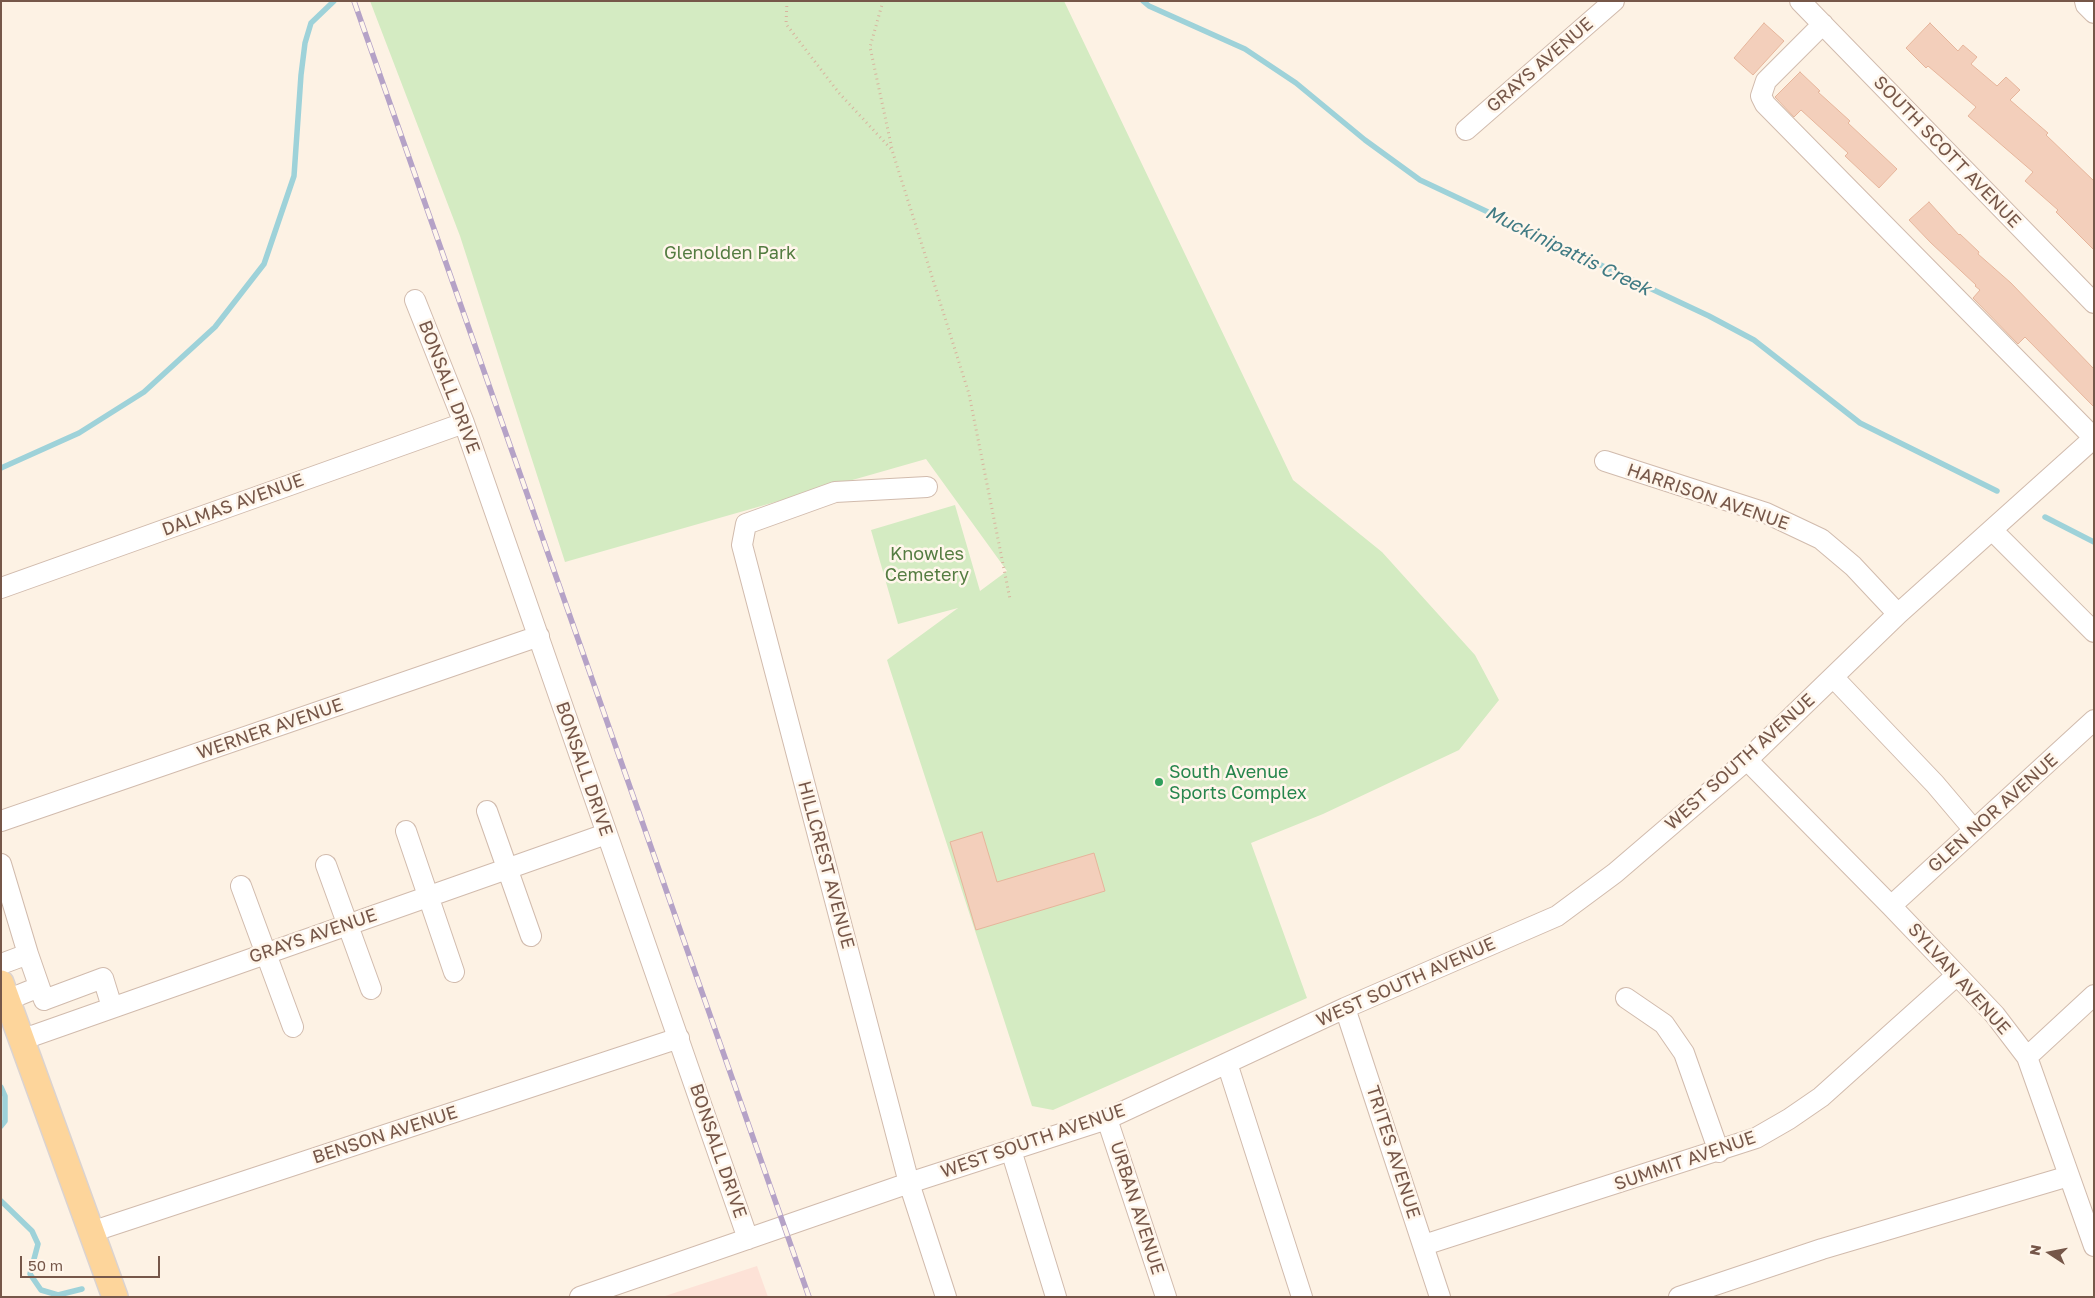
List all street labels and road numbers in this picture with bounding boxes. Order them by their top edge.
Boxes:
street label: GRAYS AVENUE [1482,13,1598,117]
street label: SOUTH SCOTT AVENUE [1869,72,2025,232]
street label: BONSALL DRIVE [414,317,484,457]
street label: HARRISON AVENUE [1624,459,1792,535]
street label: DALMAS AVENUE [159,469,307,541]
street label: WEST SOUTH AVENUE [1661,689,1819,835]
street label: WERNER AVENUE [194,694,346,764]
street label: BONSALL DRIVE [551,699,617,839]
street label: GLEN NOR AVENUE [1924,749,2062,877]
street label: HILLCREST AVENUE [793,779,859,951]
street label: GRAYS AVENUE [246,904,380,968]
street label: SYLVAN AVENUE [1903,919,2015,1039]
street label: WEST SOUTH AVENUE [1313,933,1499,1031]
street label: BONSALL DRIVE [685,1081,751,1221]
street label: TRITES AVENUE [1361,1083,1425,1221]
street label: WEST SOUTH AVENUE [938,1099,1128,1183]
street label: BENSON AVENUE [310,1101,460,1169]
street label: SUMMIT AVENUE [1611,1127,1759,1195]
street label: URBAN AVENUE [1105,1139,1169,1277]

